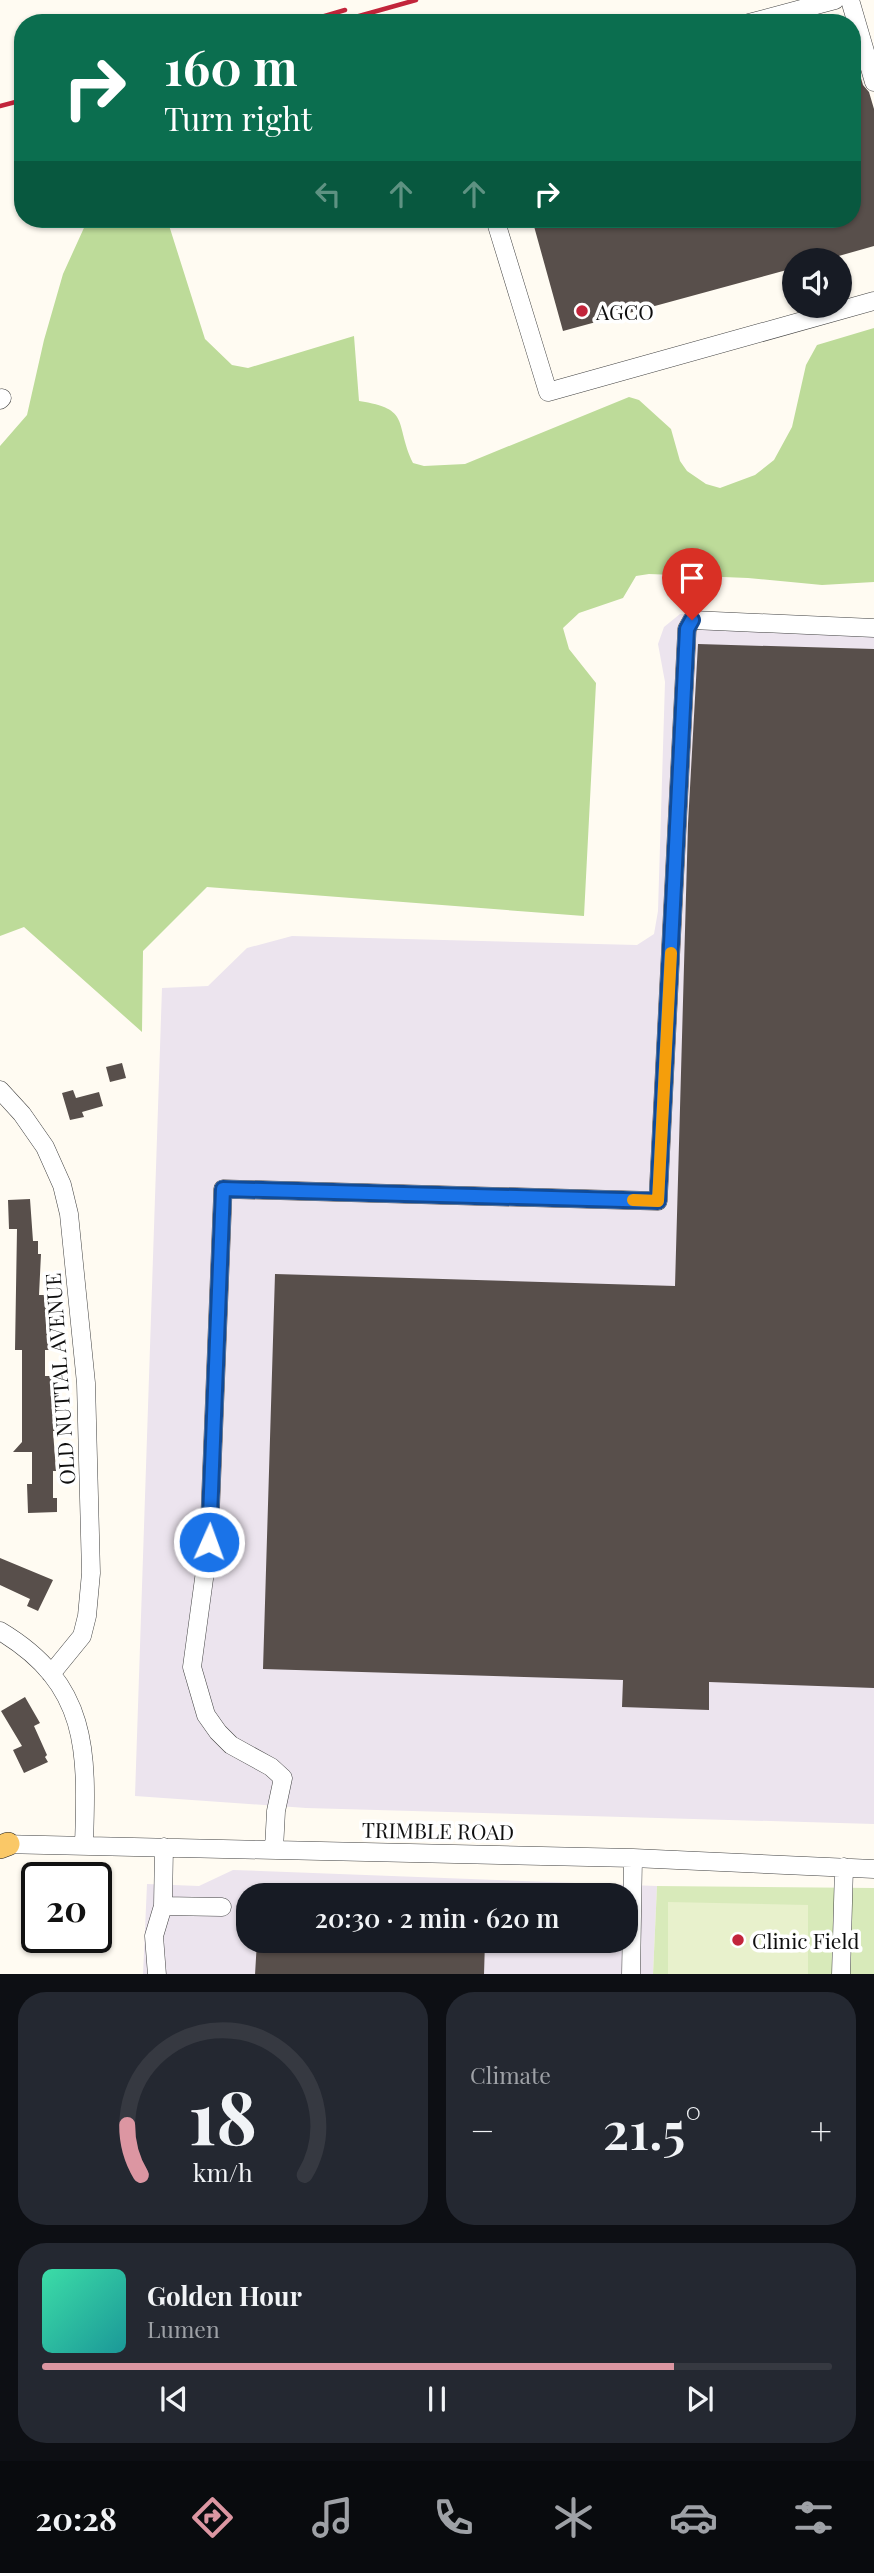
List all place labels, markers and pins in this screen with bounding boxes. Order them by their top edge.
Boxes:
place label: AGCO [595,297,654,325]
marker: AGCO [574,303,590,319]
pin [662,548,722,620]
place label: Clinic Field [752,1926,859,1954]
marker: Clinic Field [730,1932,746,1948]

